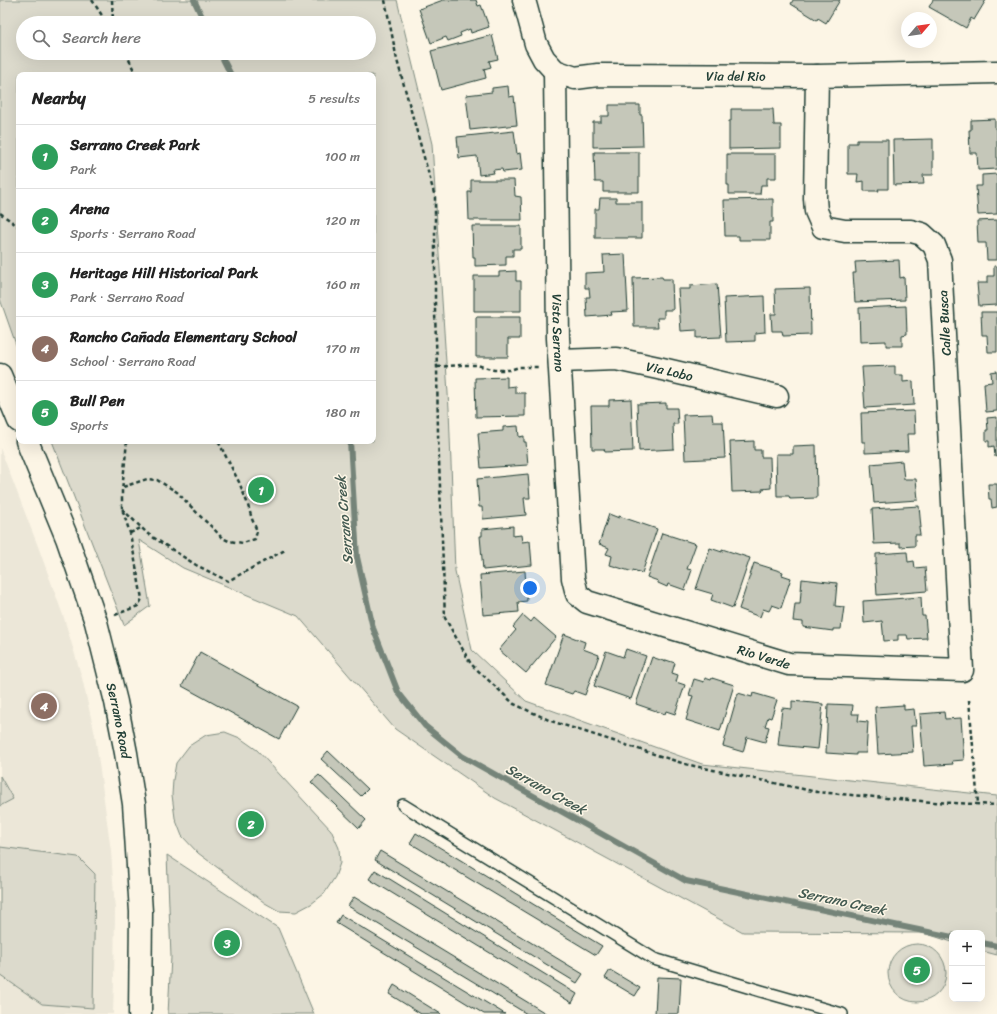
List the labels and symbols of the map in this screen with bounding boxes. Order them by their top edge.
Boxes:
north arrow [901,12,937,48]
street label: Via del Rio [706,64,766,88]
street label: Calle Busca [931,289,958,356]
street label: Vista Serrano [546,294,571,373]
street label: Via Lobo [644,355,696,388]
water label: Serrano Creek [328,473,361,565]
pin: 1 [248,475,274,505]
your location [520,578,540,598]
street label: Rio Verde [735,638,794,676]
street label: Serrano Road [100,680,138,761]
pin: 4 [31,691,57,721]
water label: Serrano Creek [501,757,592,823]
pin: 2 [238,809,264,839]
water label: Serrano Creek [796,880,890,923]
pin: 3 [214,928,240,958]
pin: 5 [904,955,930,985]

